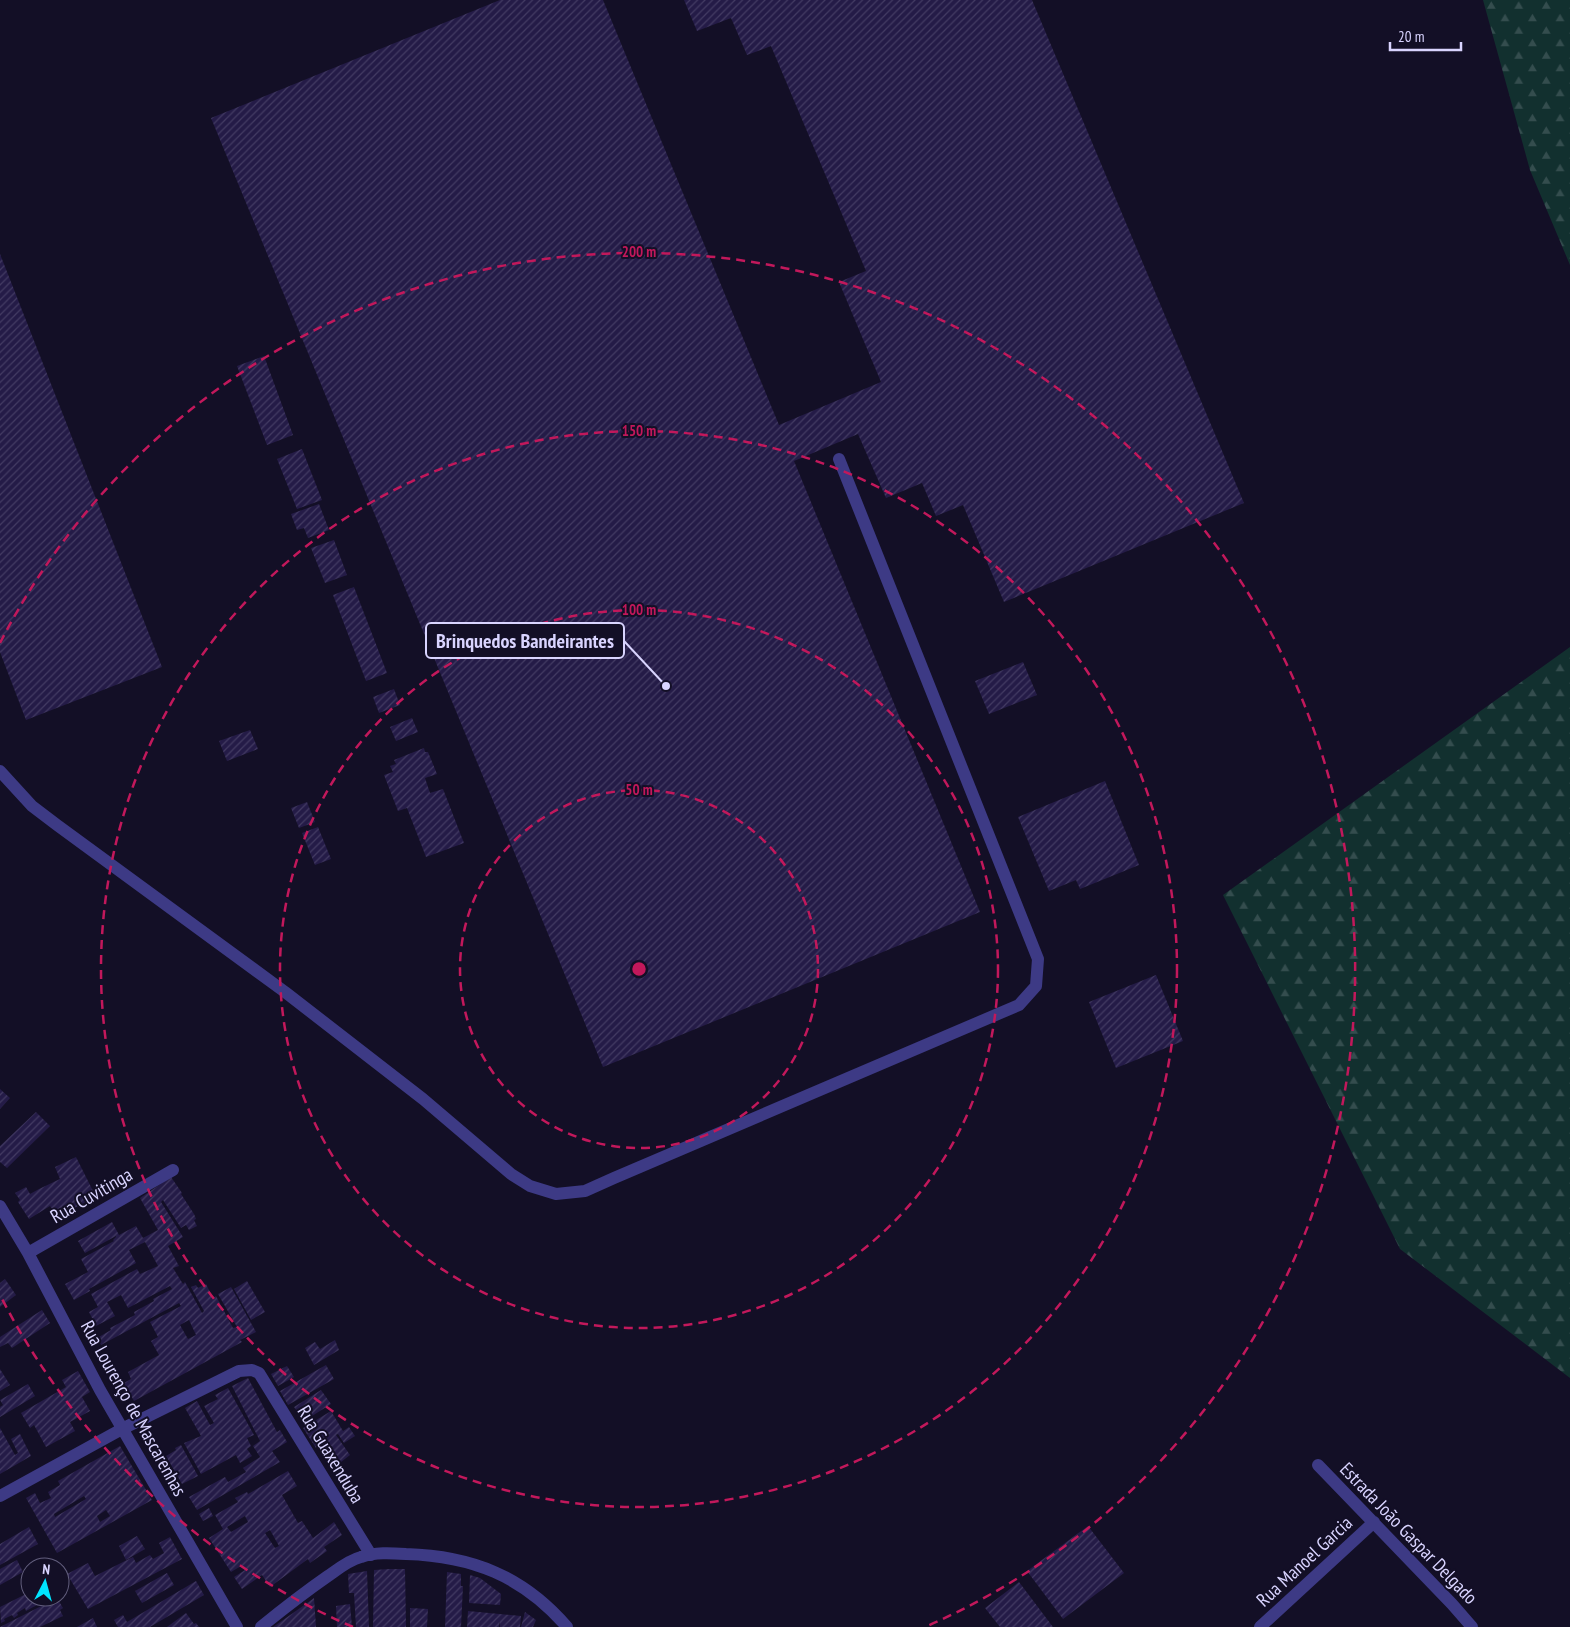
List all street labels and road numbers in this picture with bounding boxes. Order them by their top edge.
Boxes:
street label: Rua Cuvitinga [46,1162,136,1228]
street label: Rua Lourenço de Mascarenhas [76,1316,192,1500]
street label: Rua Guaxenduba [292,1401,370,1507]
street label: Estrada João Gaspar Delgado [1335,1457,1483,1609]
street label: Rua Manoel Garcia [1251,1511,1357,1611]

